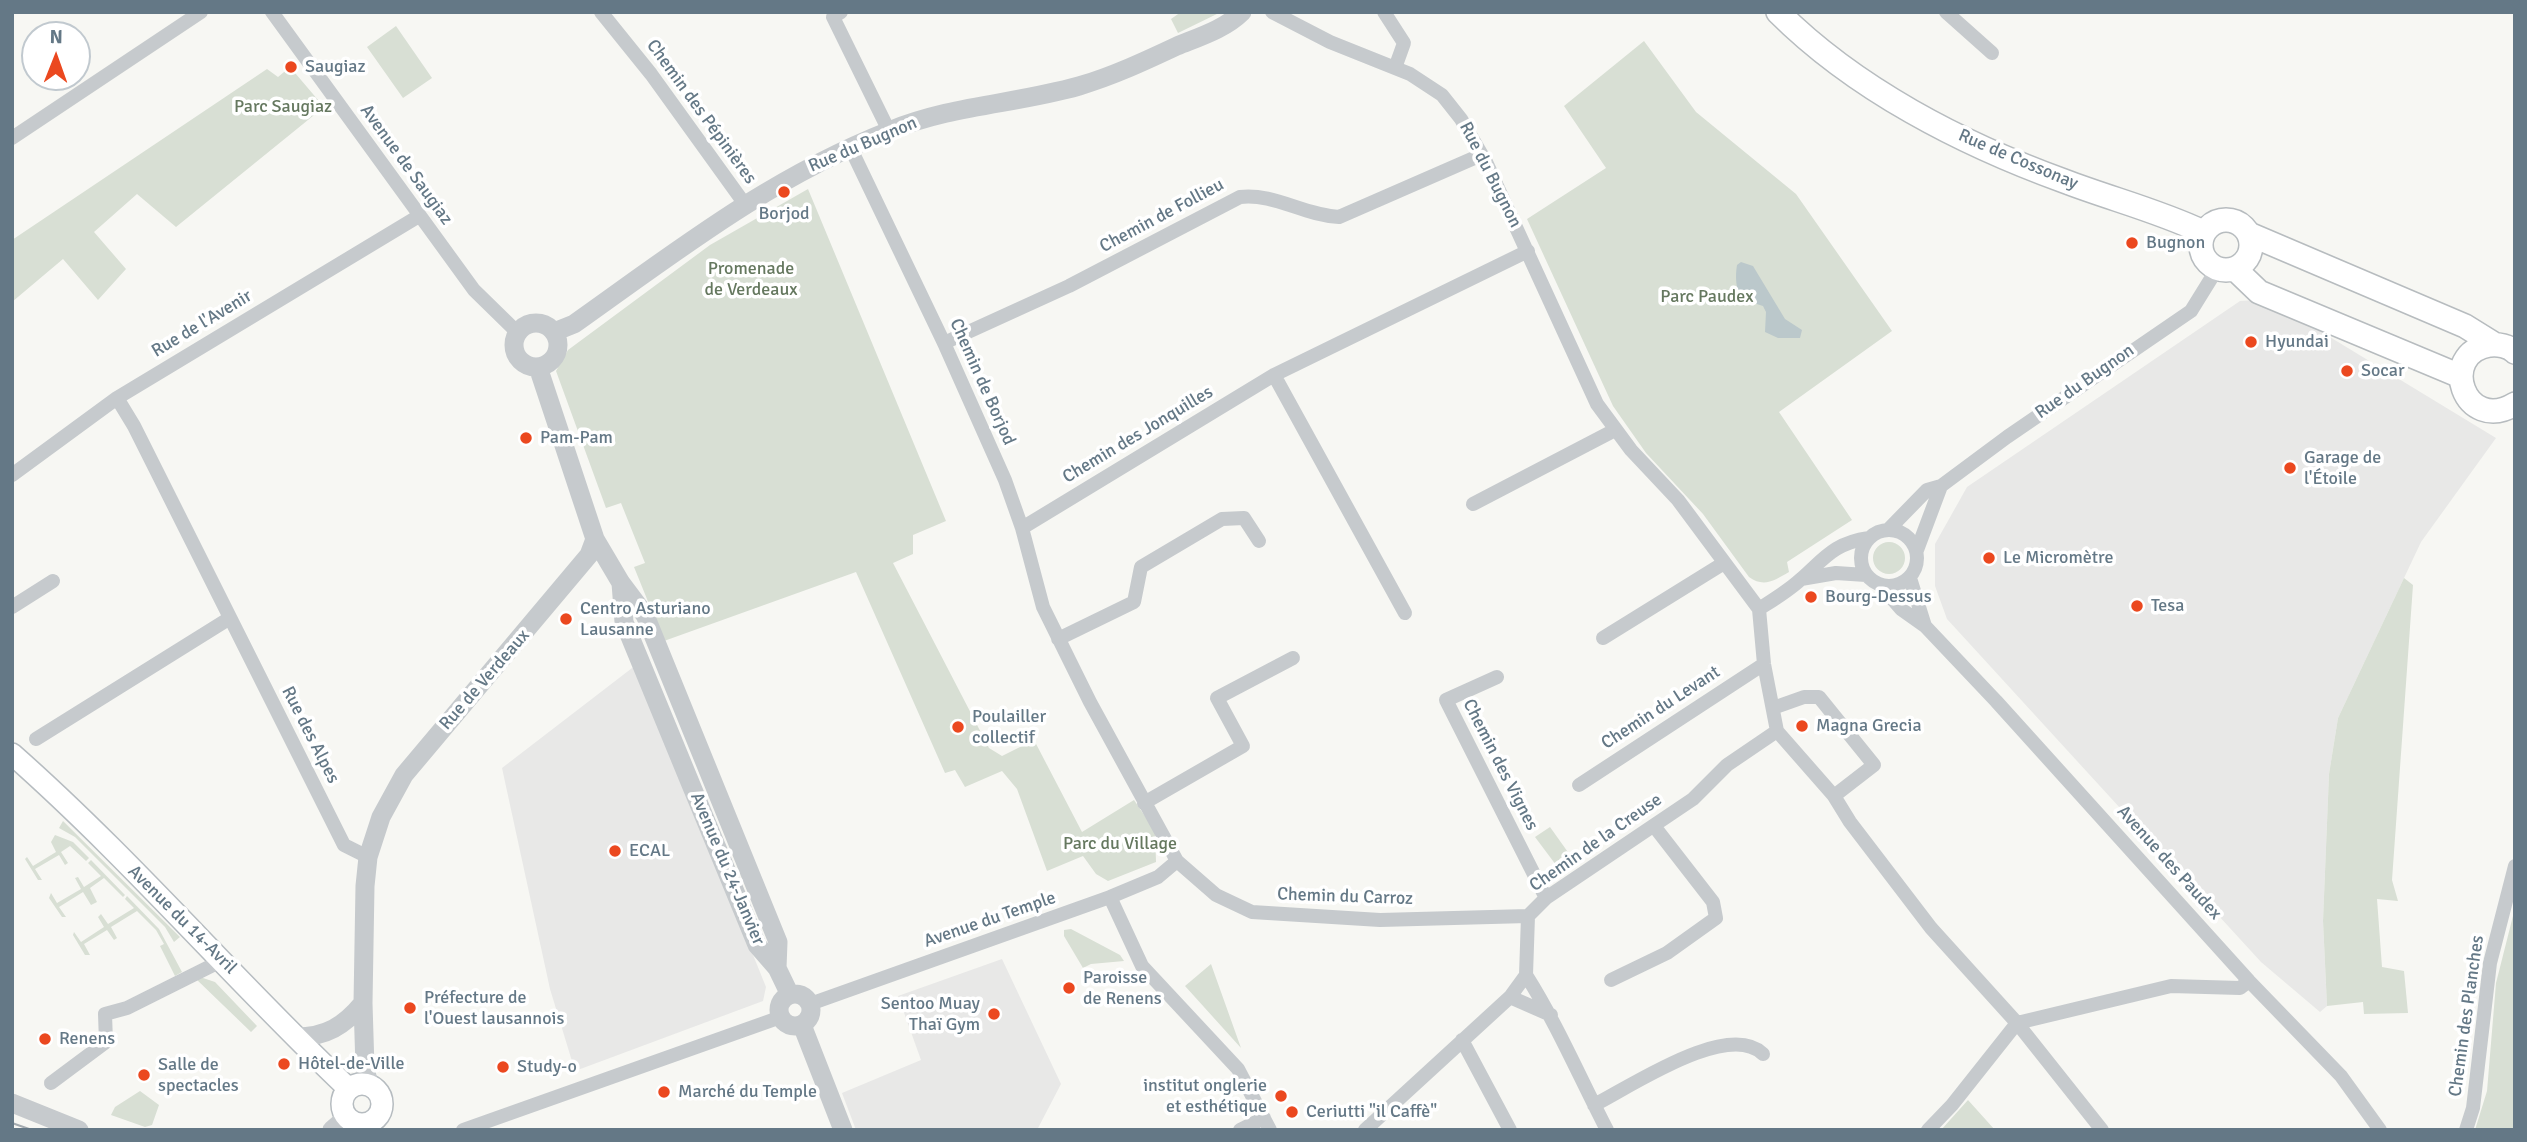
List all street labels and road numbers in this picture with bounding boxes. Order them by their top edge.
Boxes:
street label: Chemin des Pépinières [641,36,761,188]
street label: Avenue de Saugiaz [355,101,457,229]
street label: Rue du Bugnon [805,112,921,178]
street label: Rue du Bugnon [1454,119,1526,231]
street label: Rue de Cossonay [1955,125,2081,195]
street label: Chemin de Follieu [1096,174,1228,258]
street label: Rue de l'Avenir [148,286,256,362]
street label: Chemin de Borjod [944,315,1020,449]
street label: Rue du Bugnon [2031,340,2139,424]
street label: Chemin des Jonquilles [1059,382,1217,488]
street label: Rue de Verdeaux [435,625,535,735]
street label: Chemin du Levant [1598,662,1724,754]
street label: Rue des Alpes [276,683,344,787]
street label: Chemin des Vignes [1458,696,1542,834]
street label: Avenue du 24-Janvier [685,789,769,949]
street label: Chemin de la Creuse [1526,789,1666,897]
street label: Avenue des Paudex [2112,801,2226,925]
street label: Avenue du 14-Avril [123,861,241,979]
street label: Chemin du Carroz [1277,884,1413,910]
street label: Avenue du Temple [921,887,1059,953]
street label: Chemin des Planches [2445,934,2489,1098]

